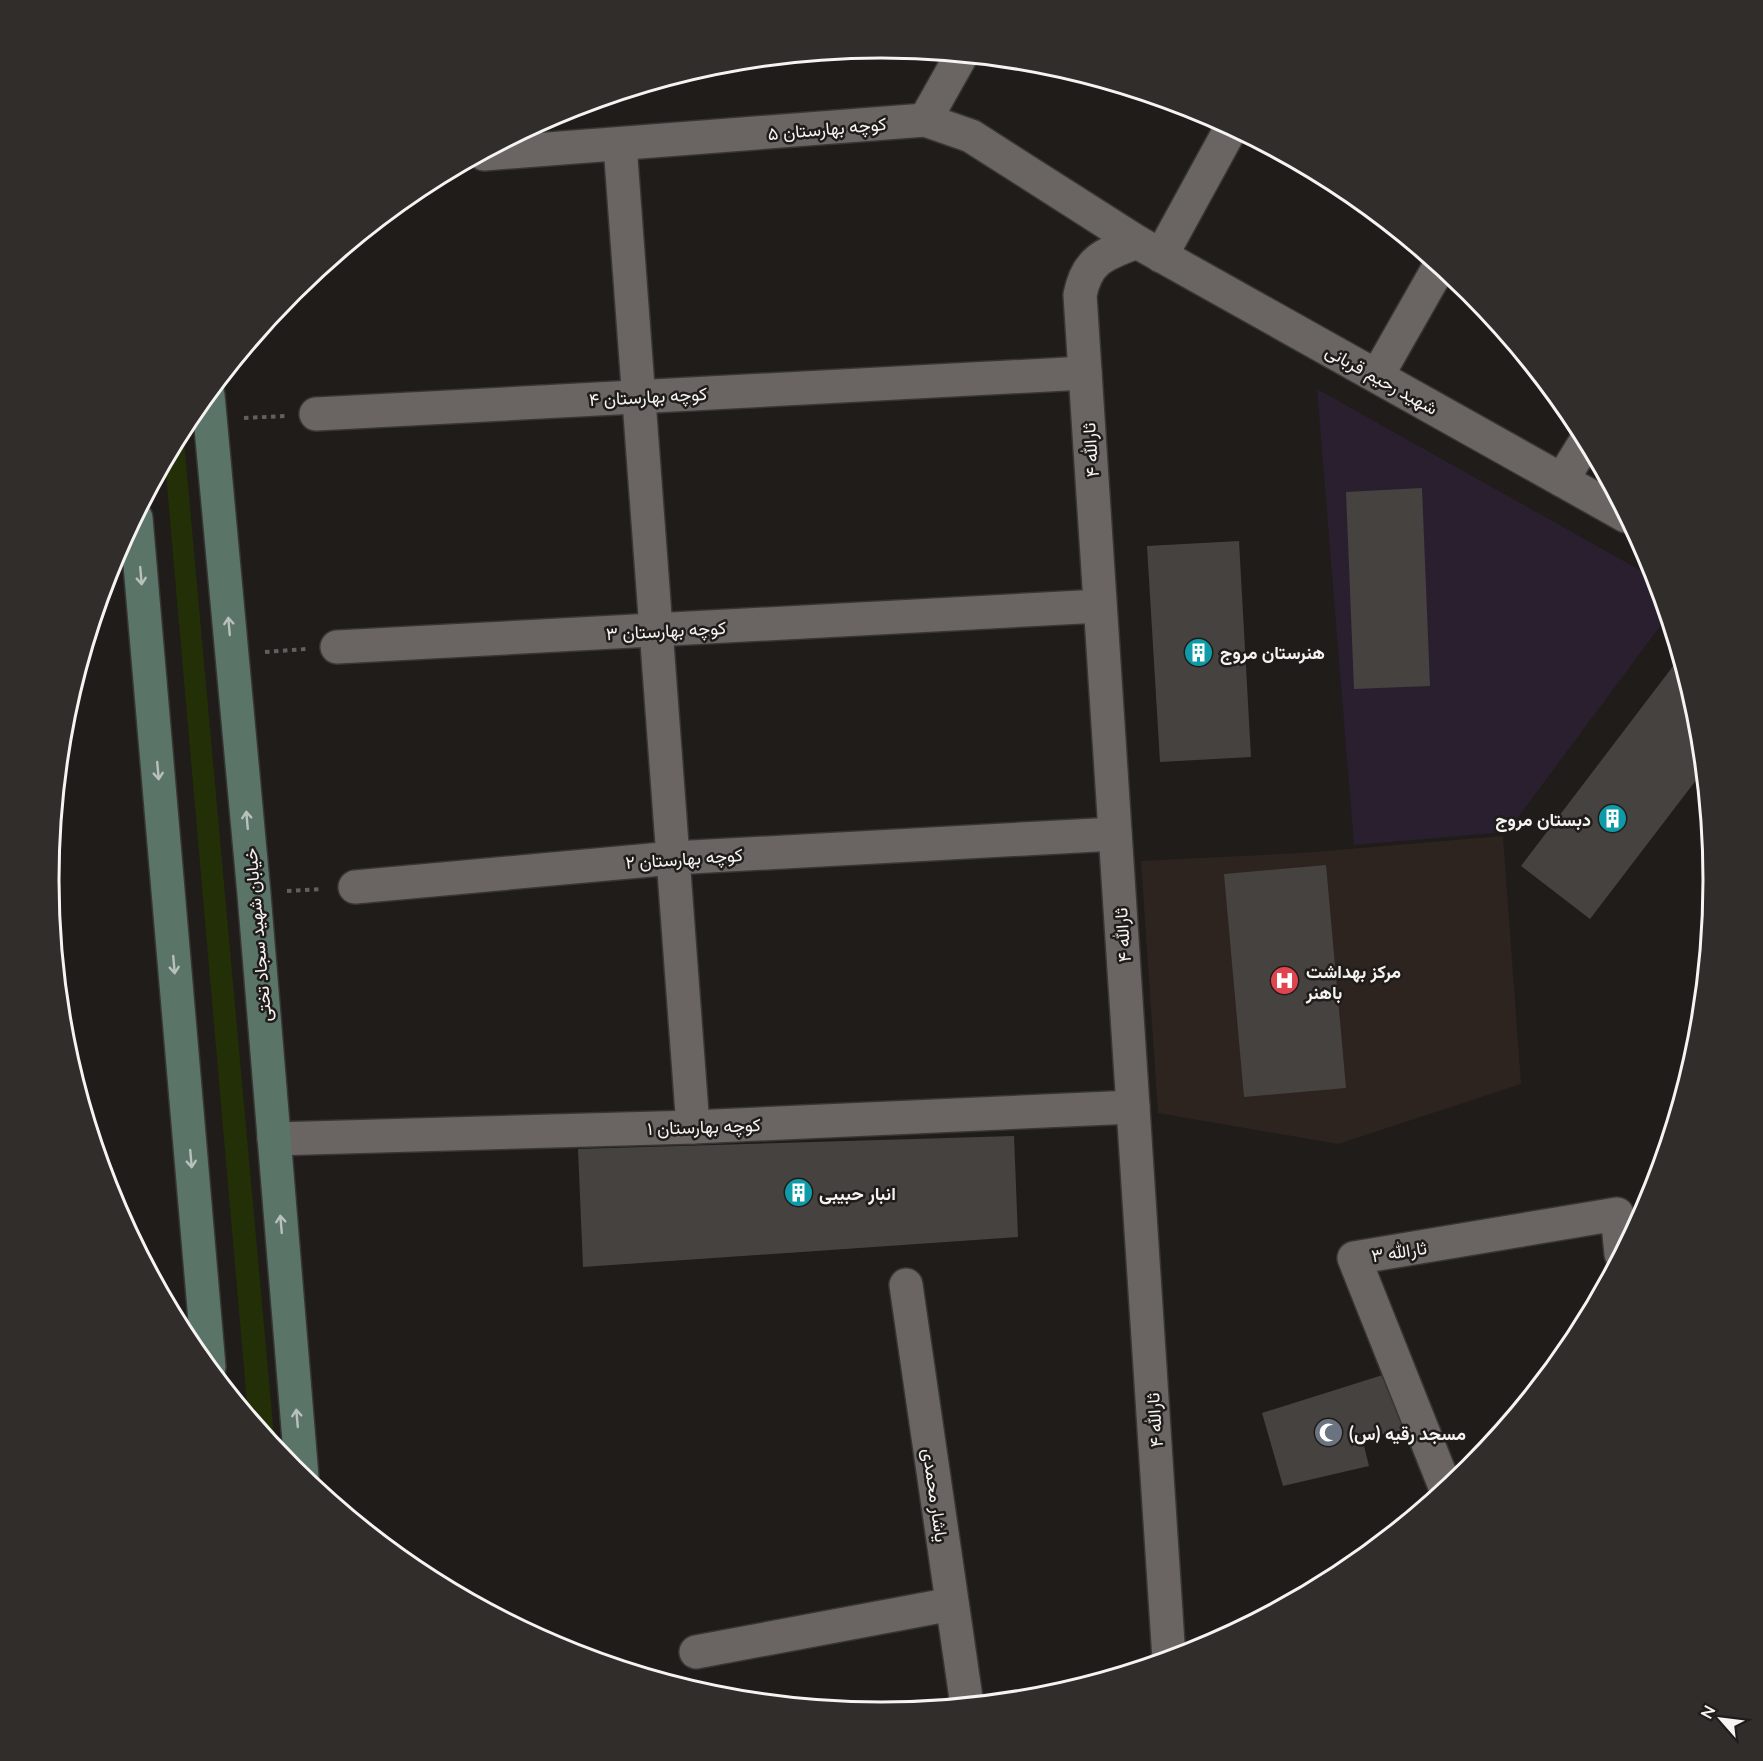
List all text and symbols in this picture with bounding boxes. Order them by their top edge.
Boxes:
street label: کوچه بهارستان ۵ [767,112,887,146]
street label: شهید رحیم قربانی [1321,339,1442,421]
street label: کوچه بهارستان ۴ [588,382,708,412]
street label: ثارالله ۴ [1077,422,1104,478]
one-way arrow [136,566,147,586]
street label: کوچه بهارستان ۳ [605,616,727,646]
one-way arrow [223,617,234,637]
building icon: هنرستان مروج [1183,636,1215,668]
place label: هنرستان مروج [1220,641,1325,665]
one-way arrow [152,760,163,780]
building icon: دبستان مروج [1596,803,1628,835]
place label: دبستان مروج [1495,808,1591,832]
one-way arrow [241,811,252,831]
street label: کوچه بهارستان ۲ [625,843,744,875]
street label: خیابان شهید سجاد تختی [238,847,277,1023]
street label: ثارالله ۴ [1109,907,1136,963]
one-way arrow [169,954,180,974]
place label: مرکز بهداشت باهنر [1305,960,1401,1004]
hospital icon: مرکز بهداشت باهنر [1269,965,1301,997]
street label: کوچه بهارستان ۱ [647,1113,761,1141]
one-way arrow [186,1149,197,1169]
building icon: انبار حبیبی [782,1177,814,1209]
place label: انبار حبیبی [819,1182,896,1205]
one-way arrow [275,1214,286,1234]
street label: ثارالله ۳ [1370,1236,1429,1267]
street label: ثارالله ۴ [1141,1392,1168,1448]
one-way arrow [291,1409,302,1429]
mosque icon: مسجد رقیه (س) [1312,1417,1344,1449]
place label: مسجد رقیه (س) [1349,1422,1466,1445]
street label: یاشار محمدی [918,1447,953,1543]
north arrow [1691,1689,1751,1749]
text: N [1696,1702,1719,1722]

